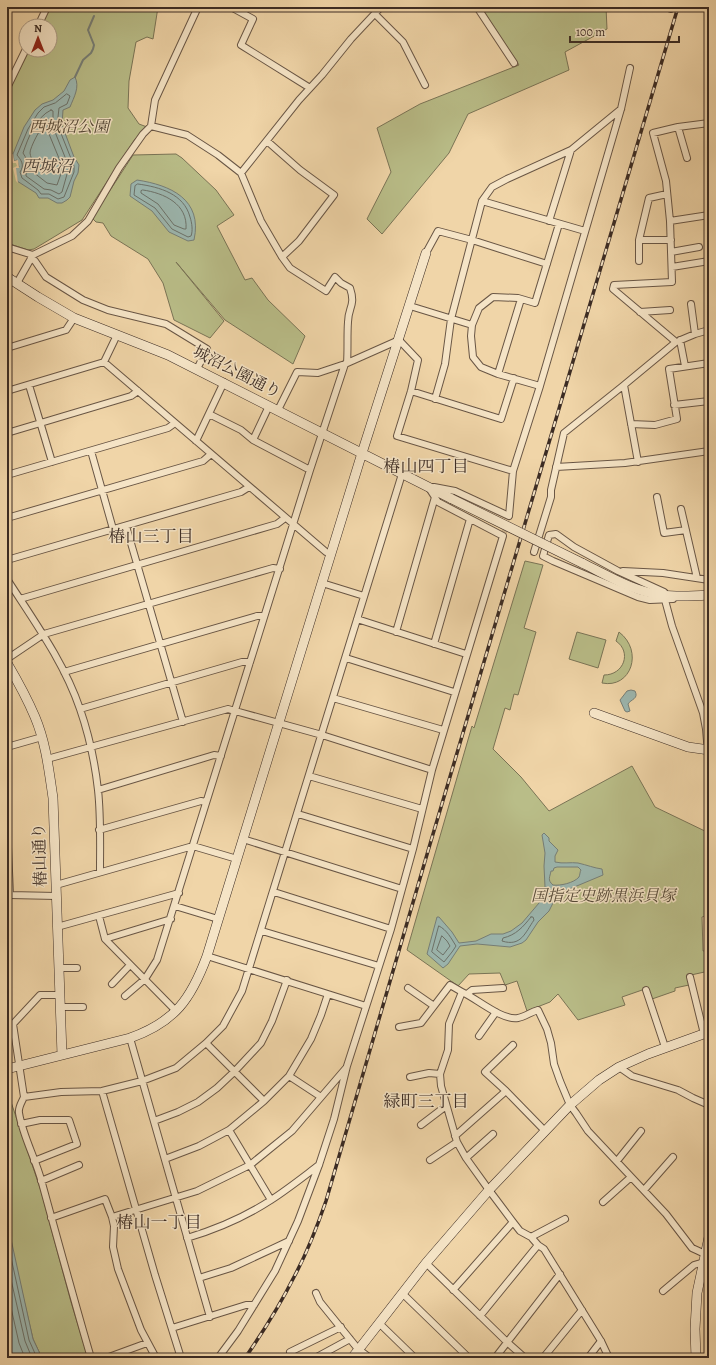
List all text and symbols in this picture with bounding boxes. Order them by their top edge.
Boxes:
north arrow [18,18,58,58]
scale bar [570,18,679,44]
text: N [34,21,42,36]
text: 100 m [576,24,605,40]
park label: 西城沼公園 [29,116,112,138]
water label: 西城沼 [22,155,75,178]
street label: 城沼公園通り [189,340,285,404]
district label: 椿山四丁目 [384,455,469,478]
district label: 椿山三丁目 [109,525,194,548]
street label: 椿山通り [28,823,52,887]
park label: 国指定史跡黒浜貝塚 [531,885,678,907]
district label: 緑町三丁目 [384,1090,469,1113]
district label: 椿山一丁目 [117,1211,202,1234]

